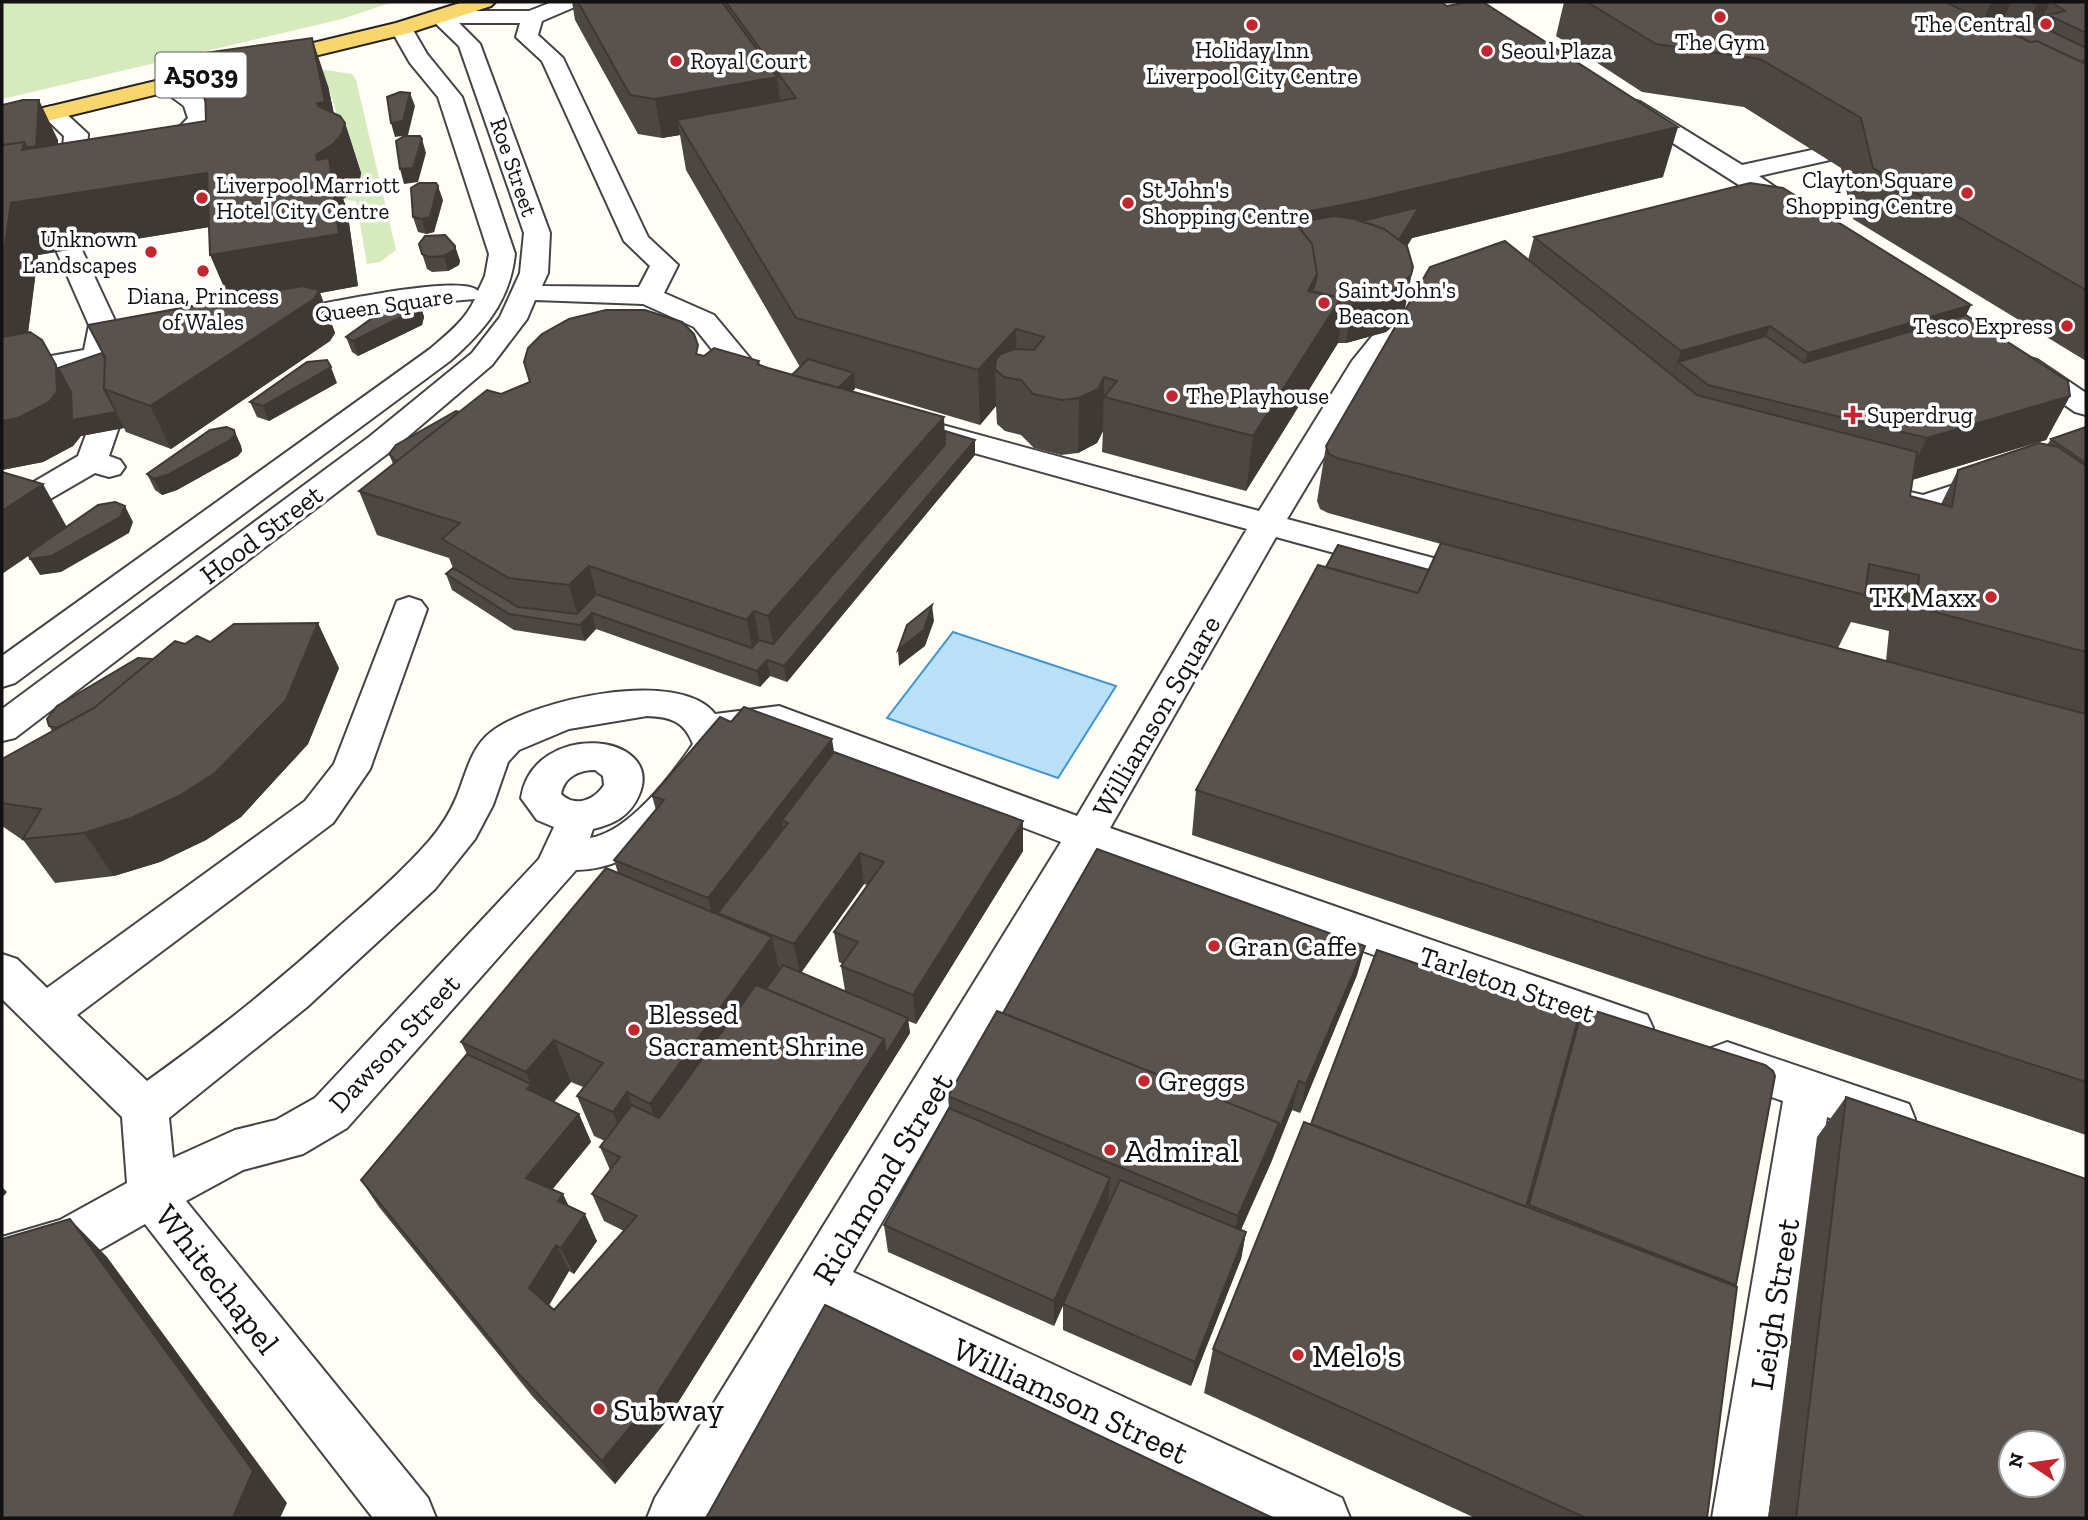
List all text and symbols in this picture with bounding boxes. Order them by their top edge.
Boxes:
marker: The Gym [1712,9,1728,25]
place label: The Central [1915,10,2032,38]
marker: The Central [2038,16,2054,32]
marker: Holiday Inn Liverpool City Centre [1244,17,1260,33]
place label: The Gym [1675,28,1765,56]
place label: Holiday Inn Liverpool City Centre [1146,36,1358,90]
place label: Seoul Plaza [1501,37,1612,65]
marker: Seoul Plaza [1479,43,1495,59]
place label: Royal Court [690,47,808,75]
road number: A5039 [156,52,246,97]
marker: Royal Court [668,53,684,69]
street label: Roe Street [484,114,544,220]
place label: Clayton Square Shopping Centre [1785,166,1953,220]
place label: Liverpool Marriott Hotel City Centre [216,171,400,225]
place label: St John's Shopping Centre [1142,176,1310,230]
marker: Clayton Square Shopping Centre [1959,185,1975,201]
marker: Liverpool Marriott Hotel City Centre [194,190,210,206]
marker: St John's Shopping Centre [1120,195,1136,211]
place label: Unknown Landscapes [22,225,137,279]
marker: Unknown Landscapes [143,244,159,260]
marker: Diana, Princess of Wales [195,263,211,279]
place label: Saint John's Beacon [1338,276,1456,330]
street label: Queen Square [313,281,455,329]
place label: Diana, Princess of Wales [127,282,279,336]
marker: Saint John's Beacon [1316,295,1332,311]
place label: Tesco Express [1913,312,2053,340]
marker: Tesco Express [2059,318,2075,334]
place label: The Playhouse [1186,382,1329,410]
marker: The Playhouse [1164,388,1180,404]
place label: Superdrug [1867,401,1973,429]
marker: Superdrug [1845,407,1861,423]
street label: Hood Street [194,477,330,591]
place label: TK Maxx [1869,581,1977,614]
marker: TK Maxx [1983,589,1999,605]
street label: Williamson Square [1085,610,1227,823]
place label: Gran Caffe [1228,930,1357,963]
marker: Gran Caffe [1206,938,1222,954]
street label: Tarleton Street [1415,939,1599,1030]
street label: Dawson Street [322,967,467,1119]
place label: Blessed Sacrament Shrine [648,998,864,1063]
marker: Blessed Sacrament Shrine [626,1022,642,1038]
street label: Richmond Street [804,1065,961,1291]
place label: Greggs [1158,1065,1245,1098]
marker: Greggs [1136,1073,1152,1089]
place label: Admiral [1124,1131,1240,1170]
marker: Admiral [1102,1142,1118,1158]
street label: Whitechapel [147,1197,288,1362]
street label: Leigh Street [1742,1215,1807,1393]
street label: Williamson Street [947,1329,1195,1472]
place label: Melo's [1312,1336,1402,1375]
marker: Melo's [1290,1347,1306,1363]
place label: Subway [613,1390,724,1429]
marker: Subway [591,1401,607,1417]
north arrow [1997,1429,2067,1499]
text: N [2003,1451,2029,1470]

